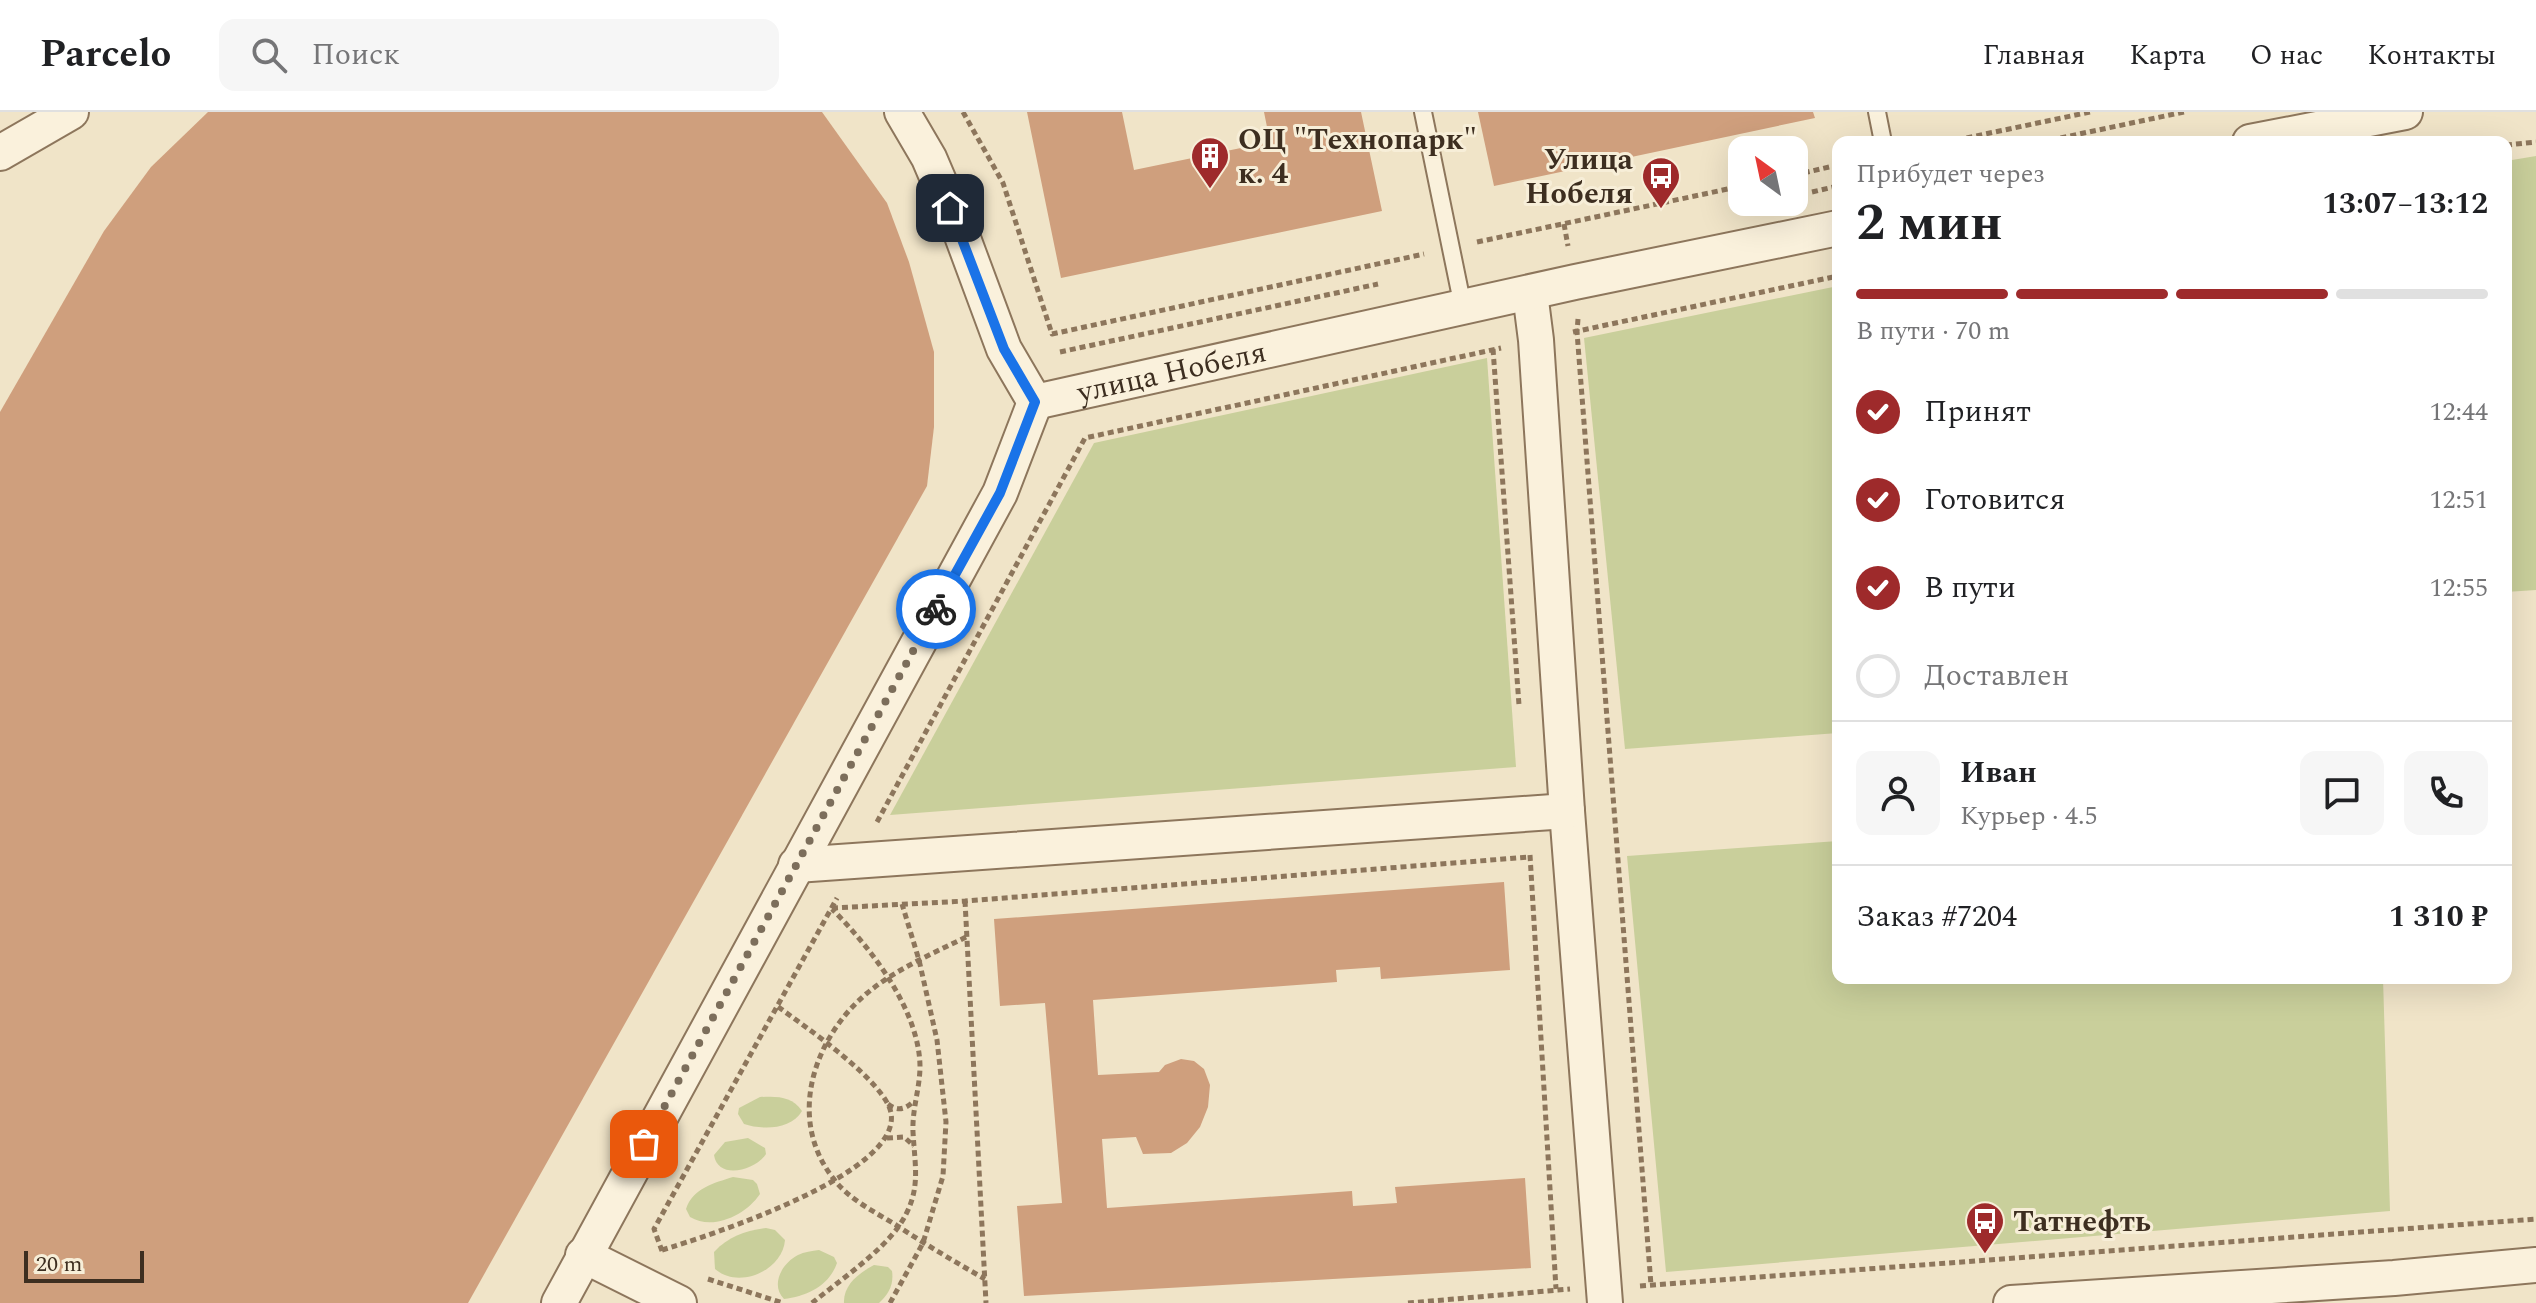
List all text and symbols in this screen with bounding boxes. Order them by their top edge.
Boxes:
search box [219,19,779,91]
text: Parcelo [40,26,171,84]
text: Поиск [311,32,400,78]
icon: search [247,33,291,77]
text: Главная [1983,34,2085,77]
text: Карта [2129,34,2206,77]
text: О нас [2250,34,2323,77]
text: Контакты [2367,34,2496,77]
place label: ОЦ "Технопарк" к. 4 [1238,117,1477,197]
building icon: ОЦ "Технопарк" к. 4 [1189,135,1231,190]
north arrow [1728,136,1808,216]
map controls [1728,136,1808,216]
place label: Улица Нобеля [1525,137,1634,217]
text: Прибудет через [1856,154,2045,194]
bus stop icon: Улица Нобеля [1640,155,1682,210]
pin [916,174,984,242]
text: 13:07–13:12 [2322,181,2488,227]
text: 2 мин [1856,184,2003,263]
icon: home [928,186,972,230]
text: В пути · 70 m [1856,311,2010,351]
street label: улица Нобеля [1072,329,1271,416]
text: Принят [1924,389,2031,435]
icon: check [1856,390,1900,434]
text: 12:44 [2429,392,2488,432]
text: Готовится [1924,477,2065,523]
icon: check [1856,478,1900,522]
text: 12:51 [2429,480,2488,520]
text: В пути [1924,565,2016,611]
icon: check [1856,566,1900,610]
text: 12:55 [2429,568,2488,608]
courier [896,569,976,649]
icon: bike [914,587,958,631]
text: Доставлен [1924,653,2069,699]
text: Иван [1960,750,2037,796]
button: person [1856,751,1940,835]
button: chat [2300,751,2384,835]
button: phone [2404,751,2488,835]
text: Курьер · 4.5 [1960,796,2097,836]
text: Заказ #7204 [1856,894,2017,940]
text: 1 310 ₽ [2389,894,2488,940]
pin [610,1110,678,1178]
icon: bag [622,1122,666,1166]
place label: Татнефть [2013,1199,2151,1245]
bus stop icon: Татнефть [1964,1200,2006,1255]
scale bar [24,1247,144,1283]
text: 20 m [36,1248,82,1281]

